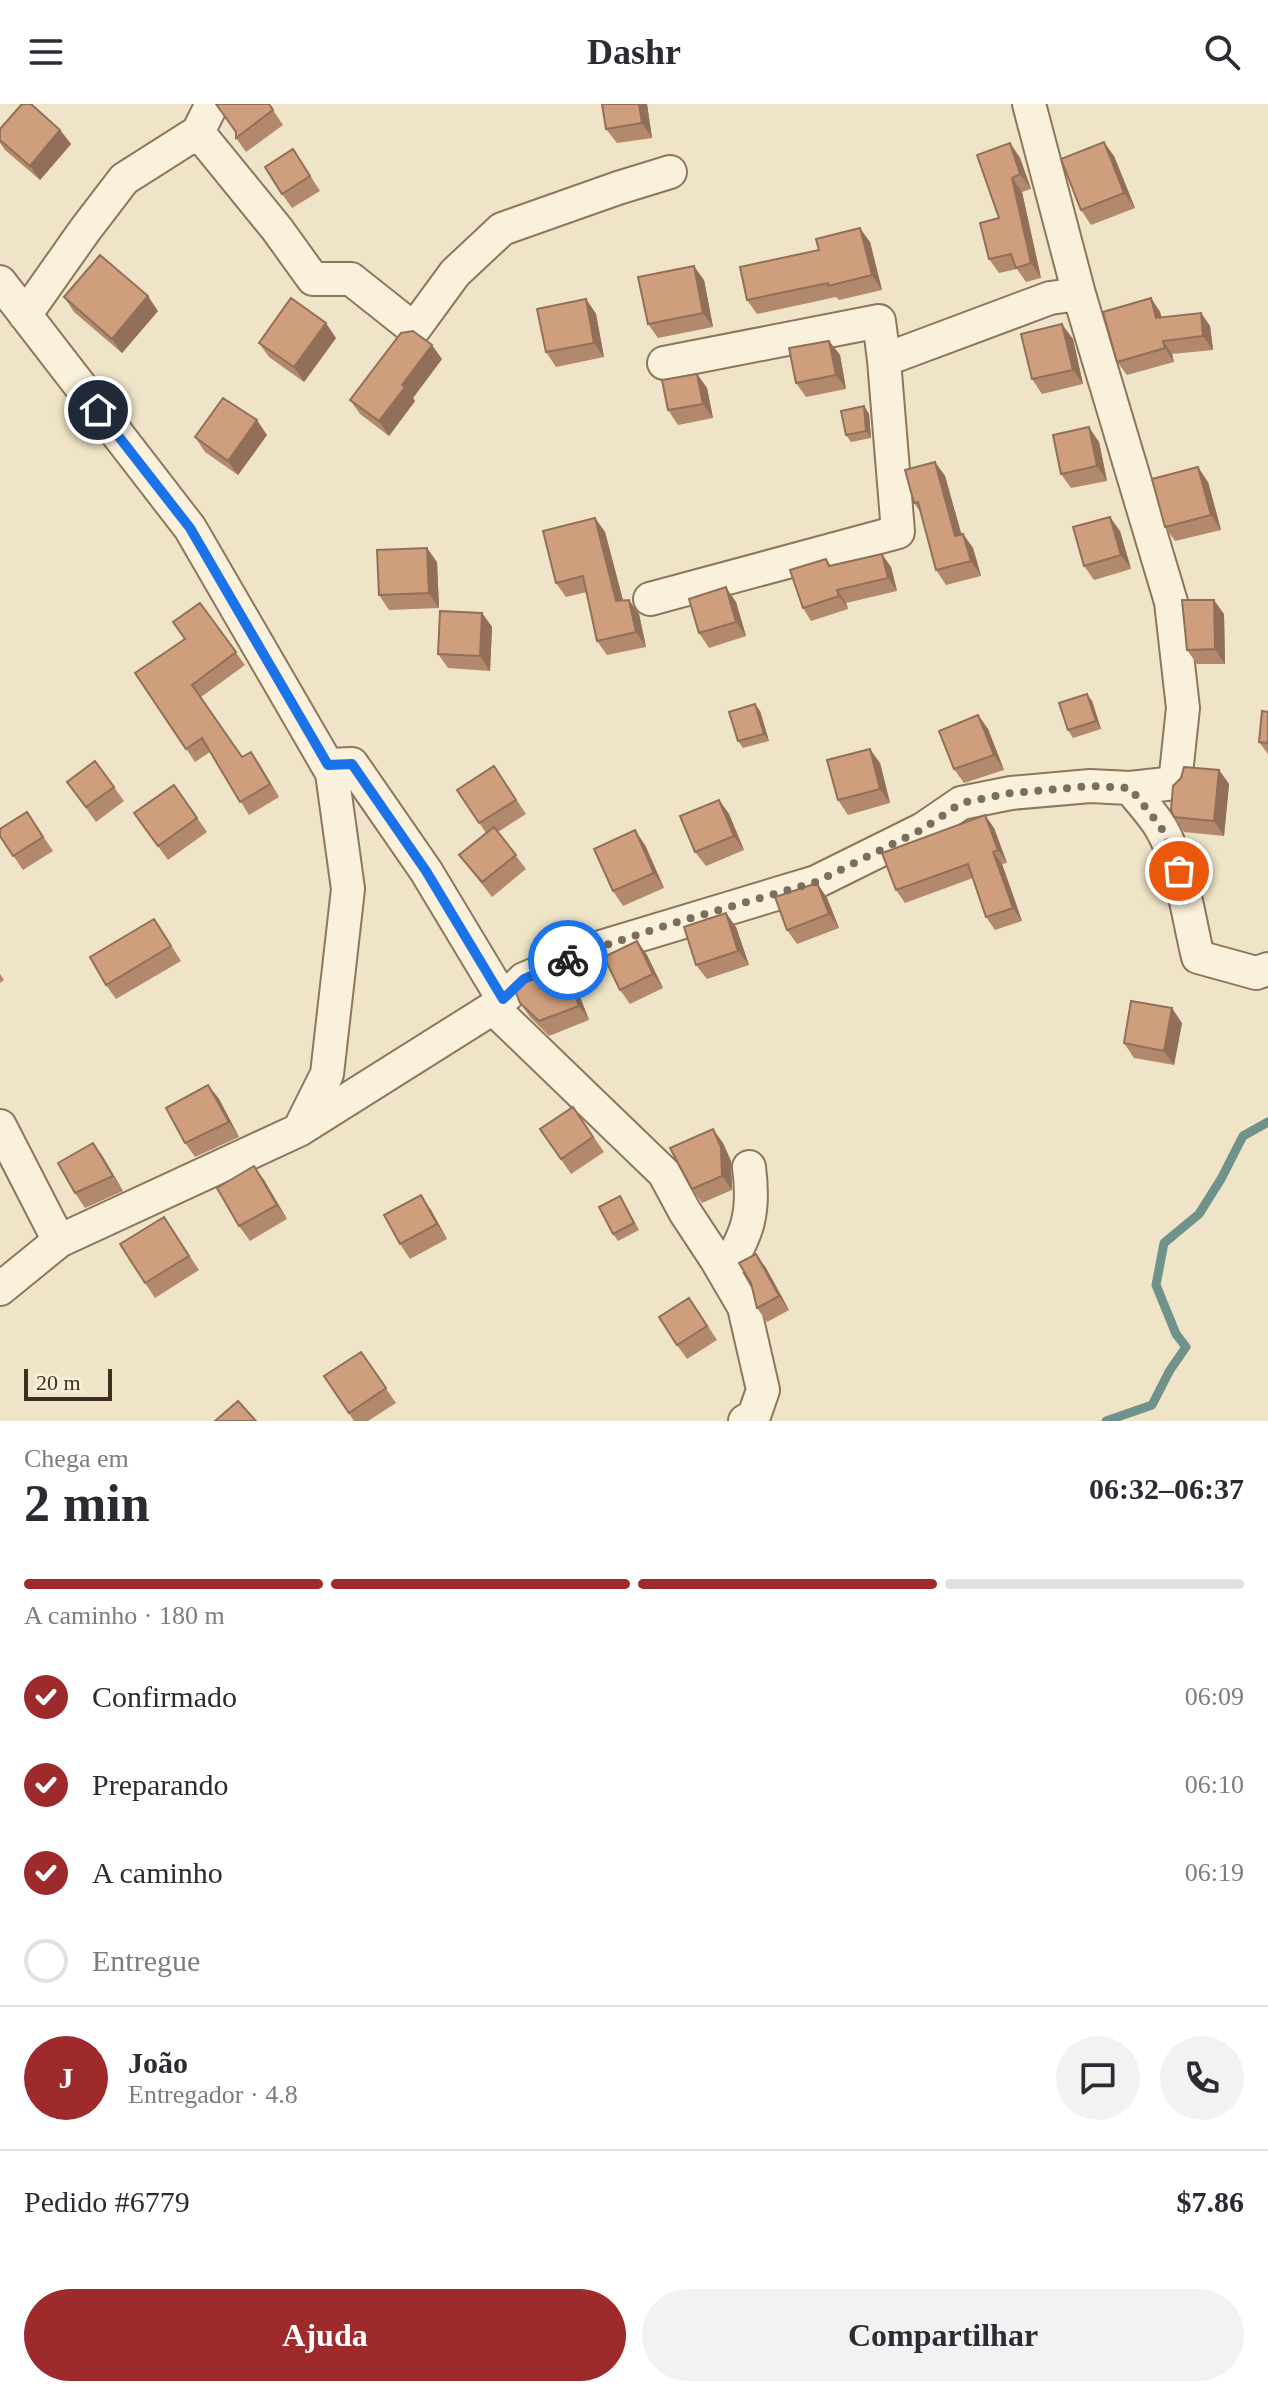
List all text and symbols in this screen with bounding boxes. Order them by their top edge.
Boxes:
icon: menu [24,30,68,74]
icon: search [1200,30,1244,74]
text: Dashr [587,32,681,72]
pin [64,376,132,444]
icon: home [76,388,120,432]
pin [1145,837,1213,905]
icon: bag [1157,849,1201,893]
courier [528,920,608,1000]
icon: bike [546,938,590,982]
scale bar [24,1365,112,1401]
text: 20 m [36,1370,81,1395]
text: Chega em [24,1444,129,1473]
text: 06:32–06:37 [1089,1472,1244,1505]
text: 2 min [24,1475,150,1532]
text: A caminho · 180 m [24,1601,225,1630]
icon: check [24,1675,68,1719]
text: Confirmado [92,1680,237,1713]
text: 06:09 [1185,1682,1244,1711]
icon: check [24,1763,68,1807]
text: Preparando [92,1768,229,1801]
text: 06:10 [1185,1770,1244,1799]
icon: check [24,1851,68,1895]
text: A caminho [92,1856,223,1889]
text: 06:19 [1185,1858,1244,1887]
text: Entregue [92,1944,200,1977]
button: chat [1056,2036,1140,2120]
button: phone [1160,2036,1244,2120]
text: João [128,2046,188,2079]
text: J [59,2061,74,2094]
text: Entregador · 4.8 [128,2080,298,2109]
text: Pedido #6779 [24,2185,190,2218]
text: $7.86 [1177,2185,1244,2218]
button: Ajuda [24,2289,626,2381]
button: Compartilhar [642,2289,1244,2381]

